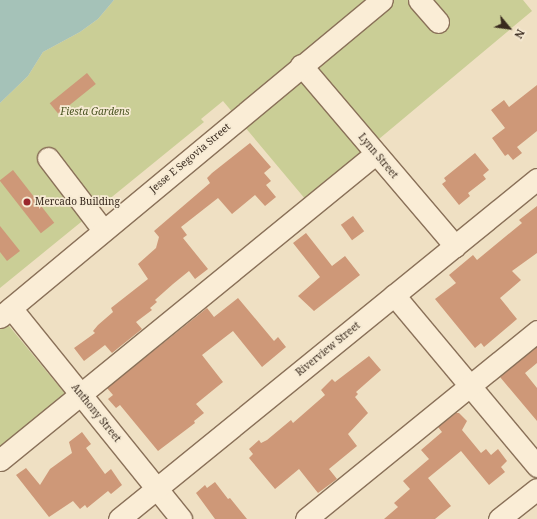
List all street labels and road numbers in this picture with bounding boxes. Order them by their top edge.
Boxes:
street label: Jesse E Segovia Street [147,121,233,195]
street label: Lynn Street [356,131,400,181]
street label: Riverview Street [294,319,362,379]
street label: Anthony Street [69,381,123,445]

